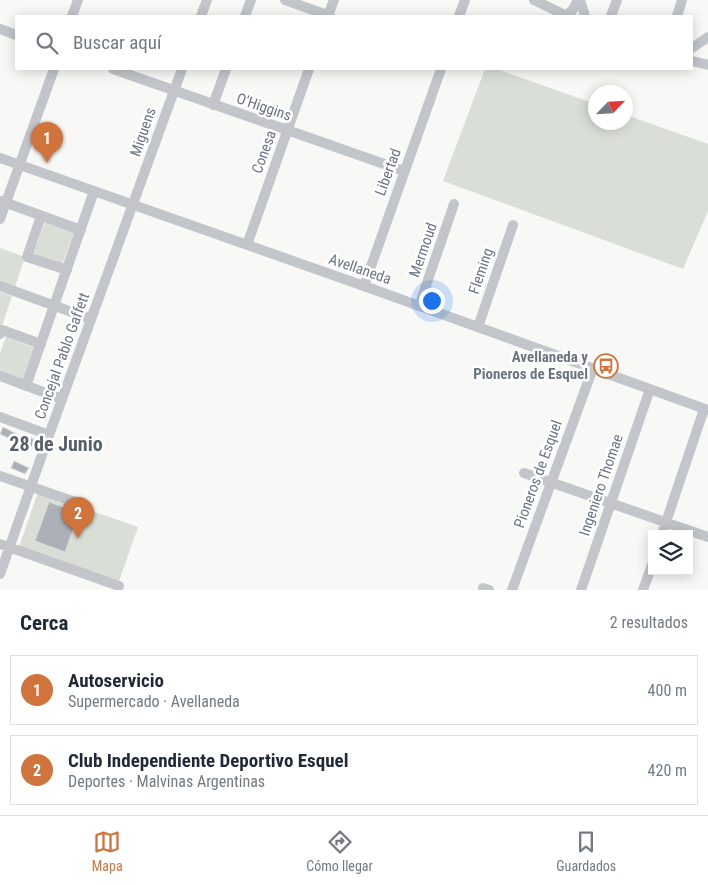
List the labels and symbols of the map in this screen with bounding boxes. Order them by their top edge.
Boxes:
north arrow [588,85,633,130]
street label: O'Higgins [234,89,294,125]
street label: Miguens [126,105,160,159]
pin: 1 [31,122,63,163]
street label: Conesa [248,128,280,176]
street label: Libertad [371,146,405,198]
street label: Mermoud [405,220,441,280]
street label: Fleming [465,246,497,296]
street label: Avellaneda [327,250,393,288]
your location [419,288,445,314]
street label: Concejal Pablo Gaffett [31,290,93,422]
place label: Avellaneda y Pioneros de Esquel [473,348,588,383]
bus stop icon: Avellaneda y Pioneros de Esquel [593,353,619,379]
street label: Pioneros de Esquel [510,418,566,530]
district label: 28 de Junio [9,432,103,456]
street label: Ingeniero Thomae [575,432,627,538]
pin: 2 [62,497,94,538]

